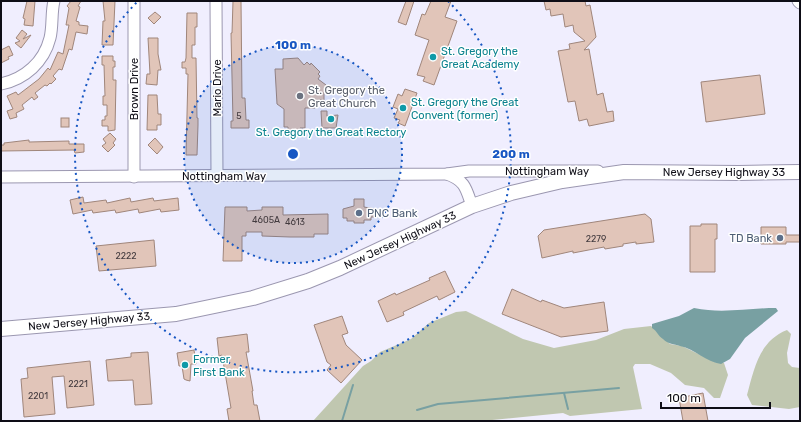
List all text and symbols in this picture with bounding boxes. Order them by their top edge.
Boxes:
text: 100 m [275,38,311,52]
place label: St. Gregory the Great Academy [441,45,519,71]
marker: St. Gregory the Great Academy [428,52,438,62]
street label: Brown Drive [128,58,141,120]
street label: Mario Drive [211,59,224,117]
place label: St. Gregory the Great Church [308,84,385,110]
marker: St. Gregory the Great Church [295,91,305,101]
place label: St. Gregory the Great Convent (former) [411,96,519,122]
marker: St. Gregory the Great Convent (former) [398,103,408,113]
house number: 5 [236,111,242,121]
marker: St. Gregory the Great Rectory [326,114,336,124]
place label: St. Gregory the Great Rectory [256,126,406,139]
centre of rings [286,147,300,161]
text: 200 m [492,147,530,161]
street label: Nottingham Way [505,165,589,178]
street label: New Jersey Highway 33 [663,166,786,179]
street label: Nottingham Way [182,170,266,183]
place label: PNC Bank [367,207,418,220]
marker: PNC Bank [354,208,364,218]
street label: New Jersey Highway 33 [342,209,459,272]
house number: 4605A [252,215,280,225]
house number: 4613 [285,217,305,227]
place label: TD Bank [730,232,772,245]
marker: TD Bank [775,233,785,243]
house number: 2279 [586,234,606,244]
house number: 2222 [115,251,137,261]
street label: New Jersey Highway 33 [28,310,151,333]
place label: Former First Bank [193,353,245,379]
marker: Former First Bank [180,360,190,370]
house number: 2221 [68,379,88,389]
scale bar [661,384,770,410]
house number: 2201 [28,391,48,401]
text: 100 m [667,391,701,405]

